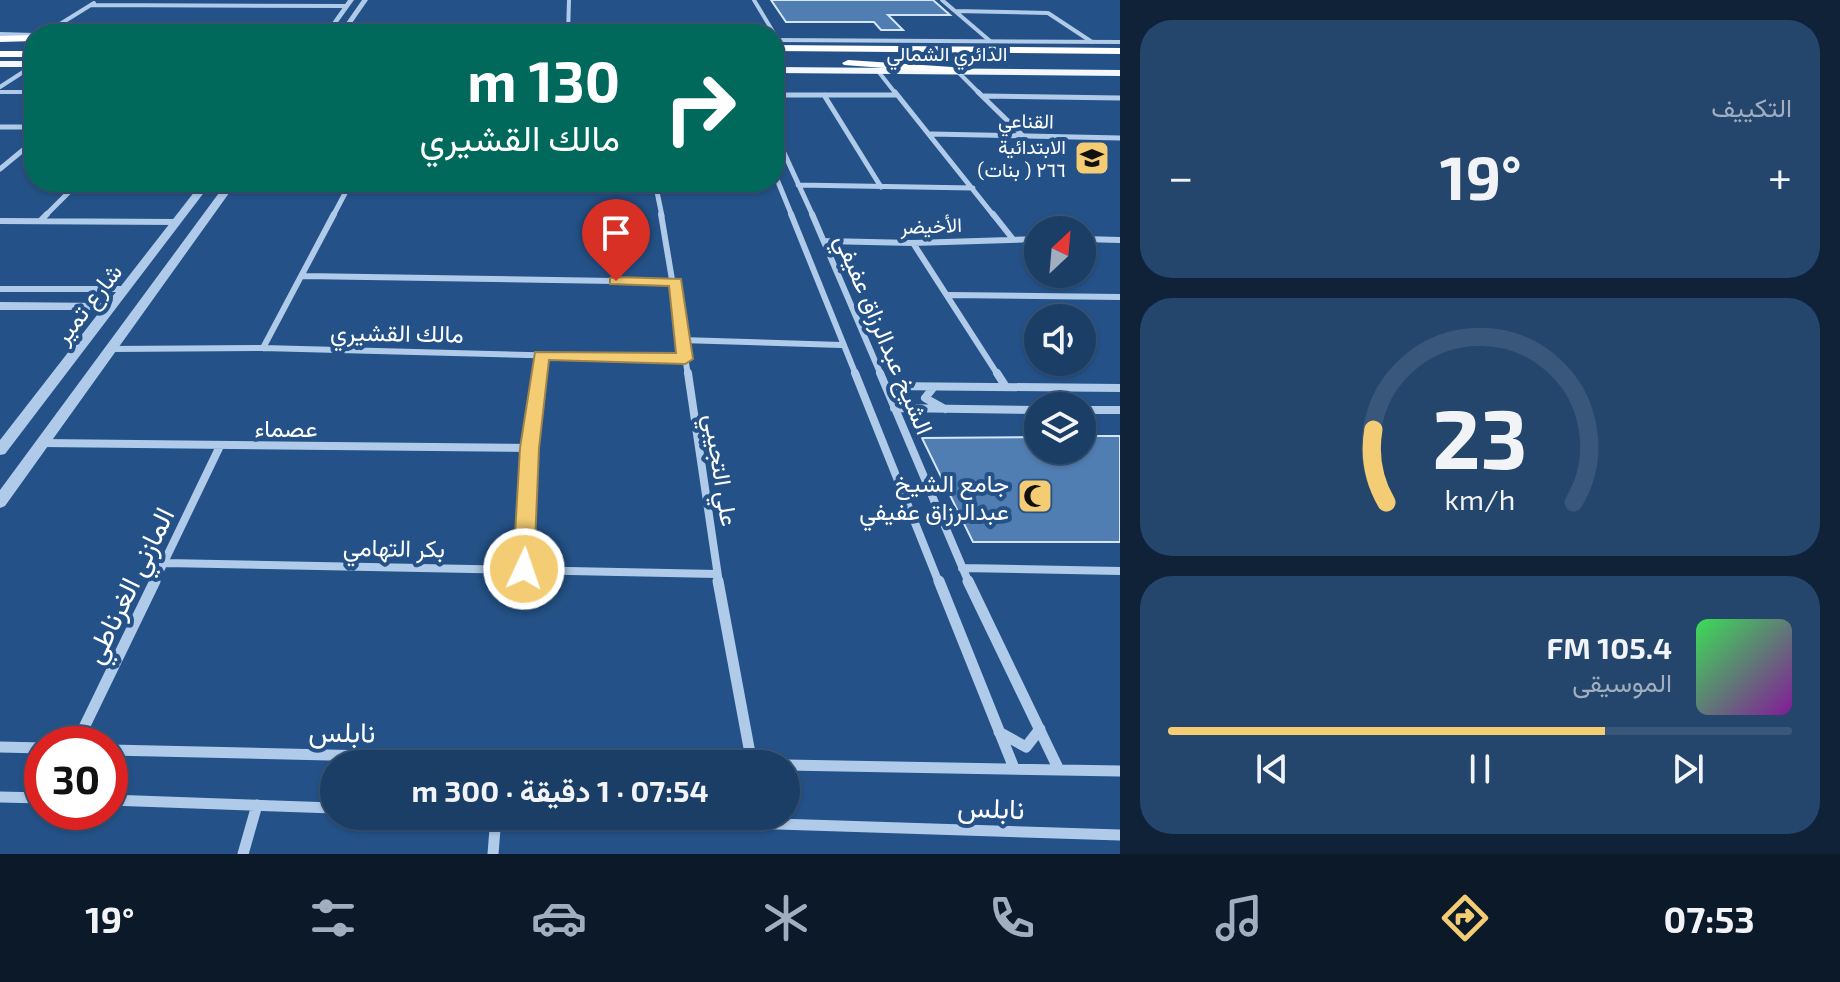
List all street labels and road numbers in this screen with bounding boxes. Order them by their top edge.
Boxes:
street label: الدائري الشمالي [887,41,1007,71]
street label: القناعي [998,108,1054,138]
street label: الأخيضر [899,212,962,240]
street label: الشيخ عبدالرزاق عفيفي [824,230,940,441]
street label: شارع تمير [46,257,130,351]
street label: مالك القشيري [330,316,464,354]
street label: علي التجيبي [693,412,745,529]
street label: عصماء [255,413,317,442]
street label: المازني الغرناطي [76,502,187,672]
street label: بكر التهامي [343,532,445,568]
street label: نابلس [308,713,376,750]
street label: نابلس [957,789,1025,826]

